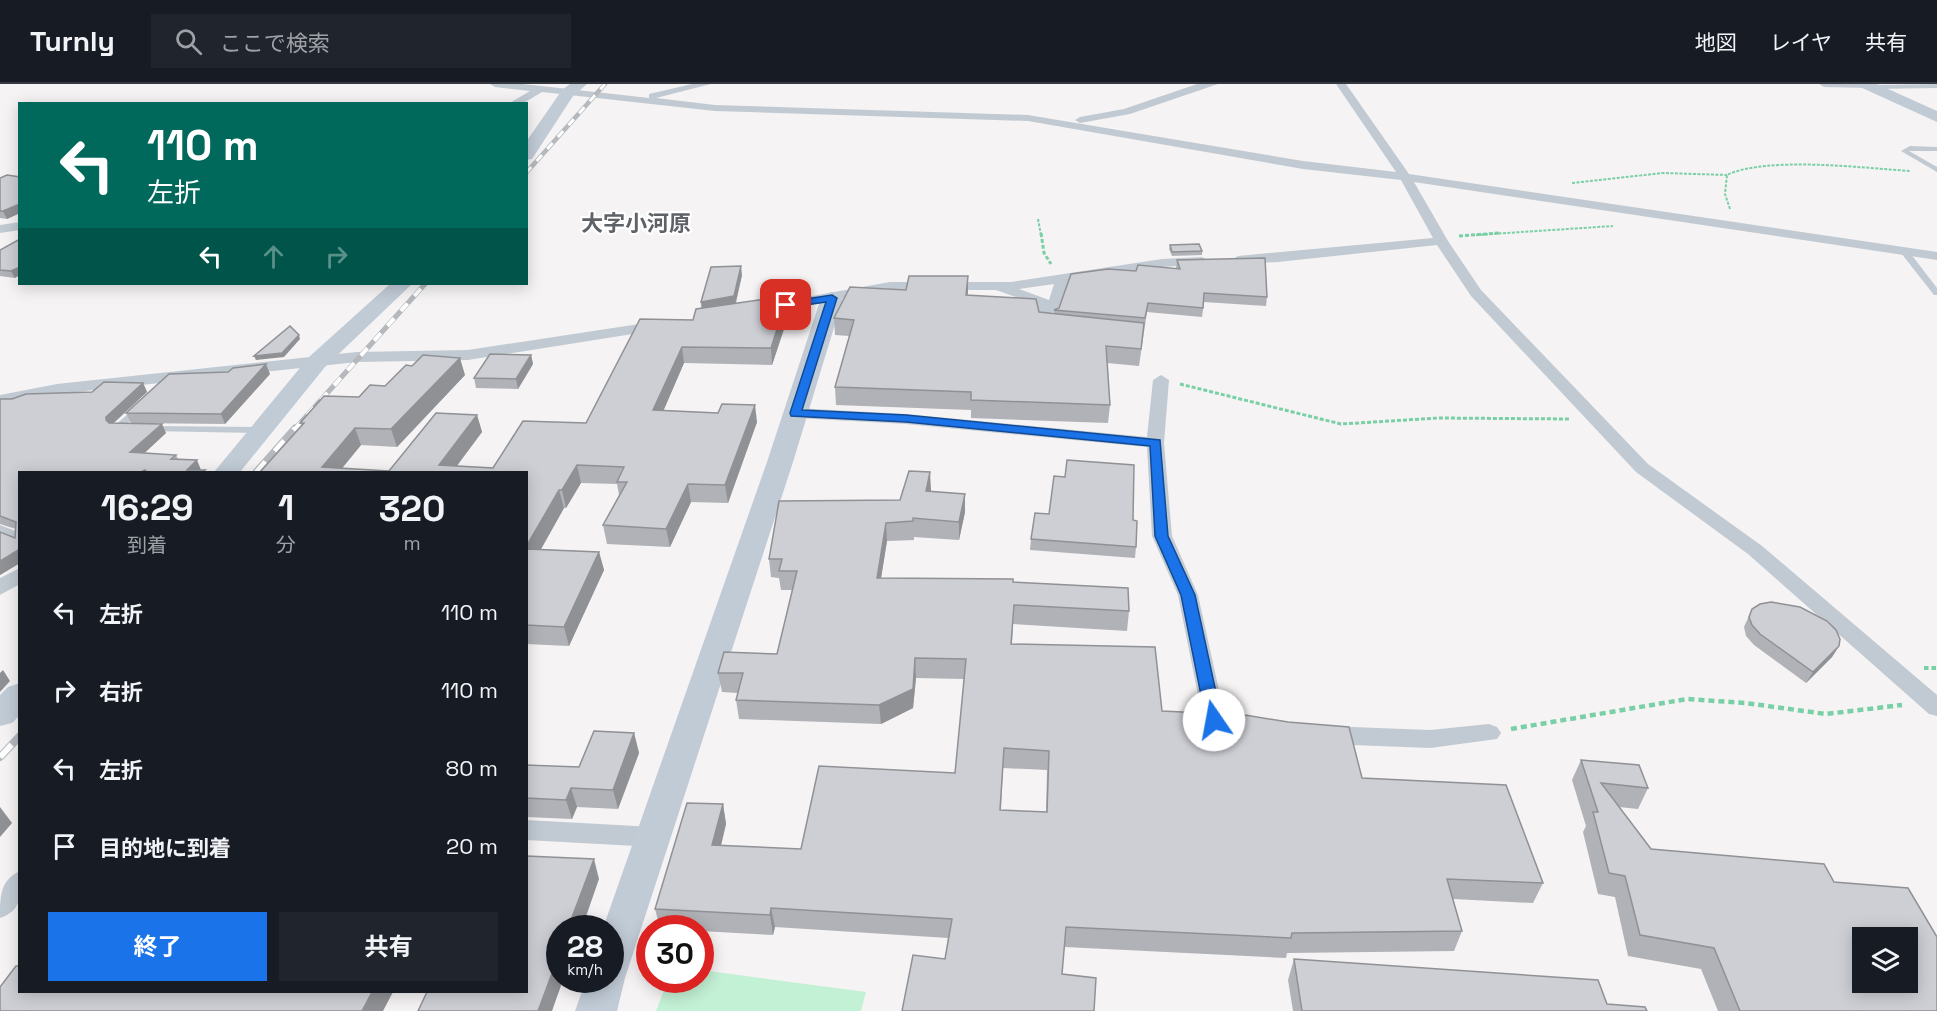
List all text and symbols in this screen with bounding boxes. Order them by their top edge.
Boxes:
search box [151,14,571,68]
text: Turnly [30,23,115,59]
icon: search [172,25,205,58]
text: ここで検索 [220,29,330,57]
text: 地図 [1695,29,1737,56]
text: レイヤ [1770,29,1832,56]
text: 共有 [1865,29,1907,56]
text: 110 m [147,119,259,172]
icon: left [48,126,126,204]
text: 左折 [147,175,201,210]
district label: 大字小河原 [581,209,691,237]
icon: left [194,240,227,273]
icon: ahead [257,240,290,273]
icon: right [320,240,353,273]
pin [760,279,811,330]
icon: arrive [769,288,802,321]
text: 16:29 [101,485,193,531]
text: 1 [278,485,294,531]
text: 320 [379,486,445,532]
text: m [403,530,421,556]
text: 到着 [127,532,167,558]
text: 分 [276,532,296,558]
icon: left [48,596,81,629]
text: 110 m [441,598,498,626]
text: 左折 [99,600,143,628]
icon: right [48,674,81,707]
text: 110 m [441,676,498,704]
text: 右折 [99,678,143,706]
position arrow [1182,688,1246,752]
icon: left [48,752,81,785]
text: 80 m [446,754,498,782]
text: 左折 [99,756,143,784]
icon: arrive [48,830,81,863]
text: 20 m [446,832,498,860]
text: 目的地に到着 [99,834,231,862]
button: 終了 [48,912,267,981]
button: 共有 [279,912,498,981]
speed limit sign: 30 [636,915,714,993]
text: 28 [567,927,603,966]
map controls [1852,927,1918,993]
button: layers [1852,927,1918,993]
text: km/h [567,960,603,979]

